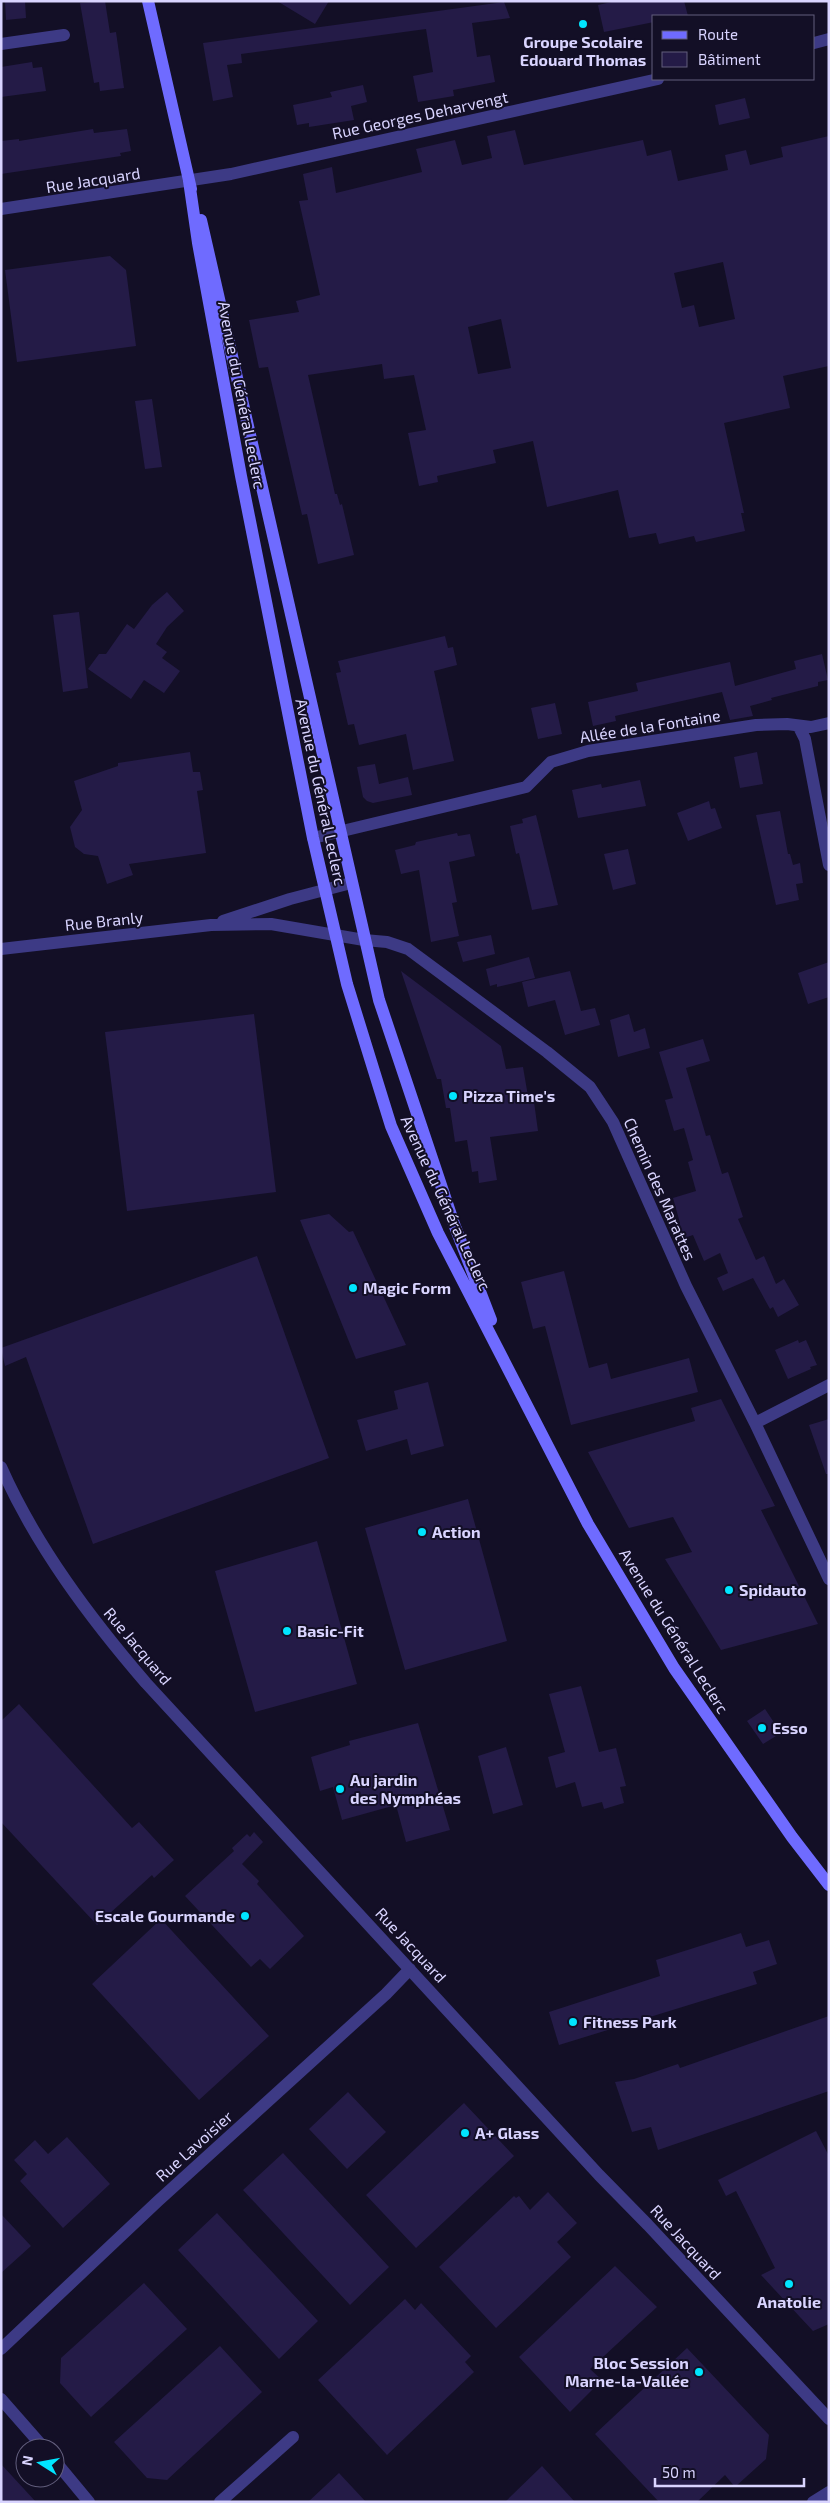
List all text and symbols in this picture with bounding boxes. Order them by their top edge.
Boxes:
legend [652,15,815,80]
marker: Groupe Scolaire Edouard Thomas [577,18,589,30]
text: Route [698,25,738,43]
place label: Groupe Scolaire Edouard Thomas [520,32,646,69]
text: Bâtiment [698,50,761,68]
street label: Rue Georges Deharvengt [330,87,510,142]
street label: Rue Jacquard [44,163,141,196]
street label: Avenue du Général Leclerc [215,299,270,490]
street label: Avenue du Général Leclerc [292,697,351,887]
street label: Allée de la Fontaine [578,705,722,746]
street label: Rue Branly [64,907,144,934]
place label: Pizza Time's [463,1086,555,1105]
marker: Pizza Time's [447,1090,459,1102]
street label: Avenue du Général Leclerc [398,1112,495,1293]
street label: Chemin des Marattes [620,1114,701,1263]
place label: Magic Form [363,1278,451,1297]
marker: Magic Form [347,1282,359,1294]
place label: Action [432,1522,481,1541]
marker: Action [416,1526,428,1538]
street label: Avenue du Général Leclerc [616,1545,733,1717]
place label: Spidauto [739,1580,807,1599]
marker: Spidauto [723,1584,735,1596]
street label: Rue Jacquard [100,1603,176,1688]
place label: Basic-Fit [297,1621,364,1640]
marker: Basic-Fit [281,1625,293,1637]
place label: Esso [772,1718,808,1737]
marker: Esso [756,1722,768,1734]
place label: Au jardin des Nymphéas [350,1770,461,1808]
marker: Au jardin des Nymphéas [334,1783,346,1795]
street label: Rue Jacquard [372,1903,451,1986]
place label: Escale Gourmande [95,1906,235,1925]
marker: Escale Gourmande [239,1910,251,1922]
place label: Fitness Park [583,2012,677,2031]
marker: Fitness Park [567,2016,579,2028]
street label: Rue Lavoisier [151,2106,236,2185]
place label: A+ Glass [475,2123,539,2142]
marker: A+ Glass [459,2127,471,2139]
street label: Rue Jacquard [647,2200,726,2283]
marker: Anatolie [783,2278,795,2290]
place label: Anatolie [757,2292,821,2311]
place label: Bloc Session Marne-la-Vallée [565,2353,689,2390]
marker: Bloc Session Marne-la-Vallée [693,2366,705,2378]
north arrow [15,2438,65,2488]
text: N [17,2454,36,2467]
scale bar [655,2456,804,2488]
text: 50 m [662,2463,696,2481]

